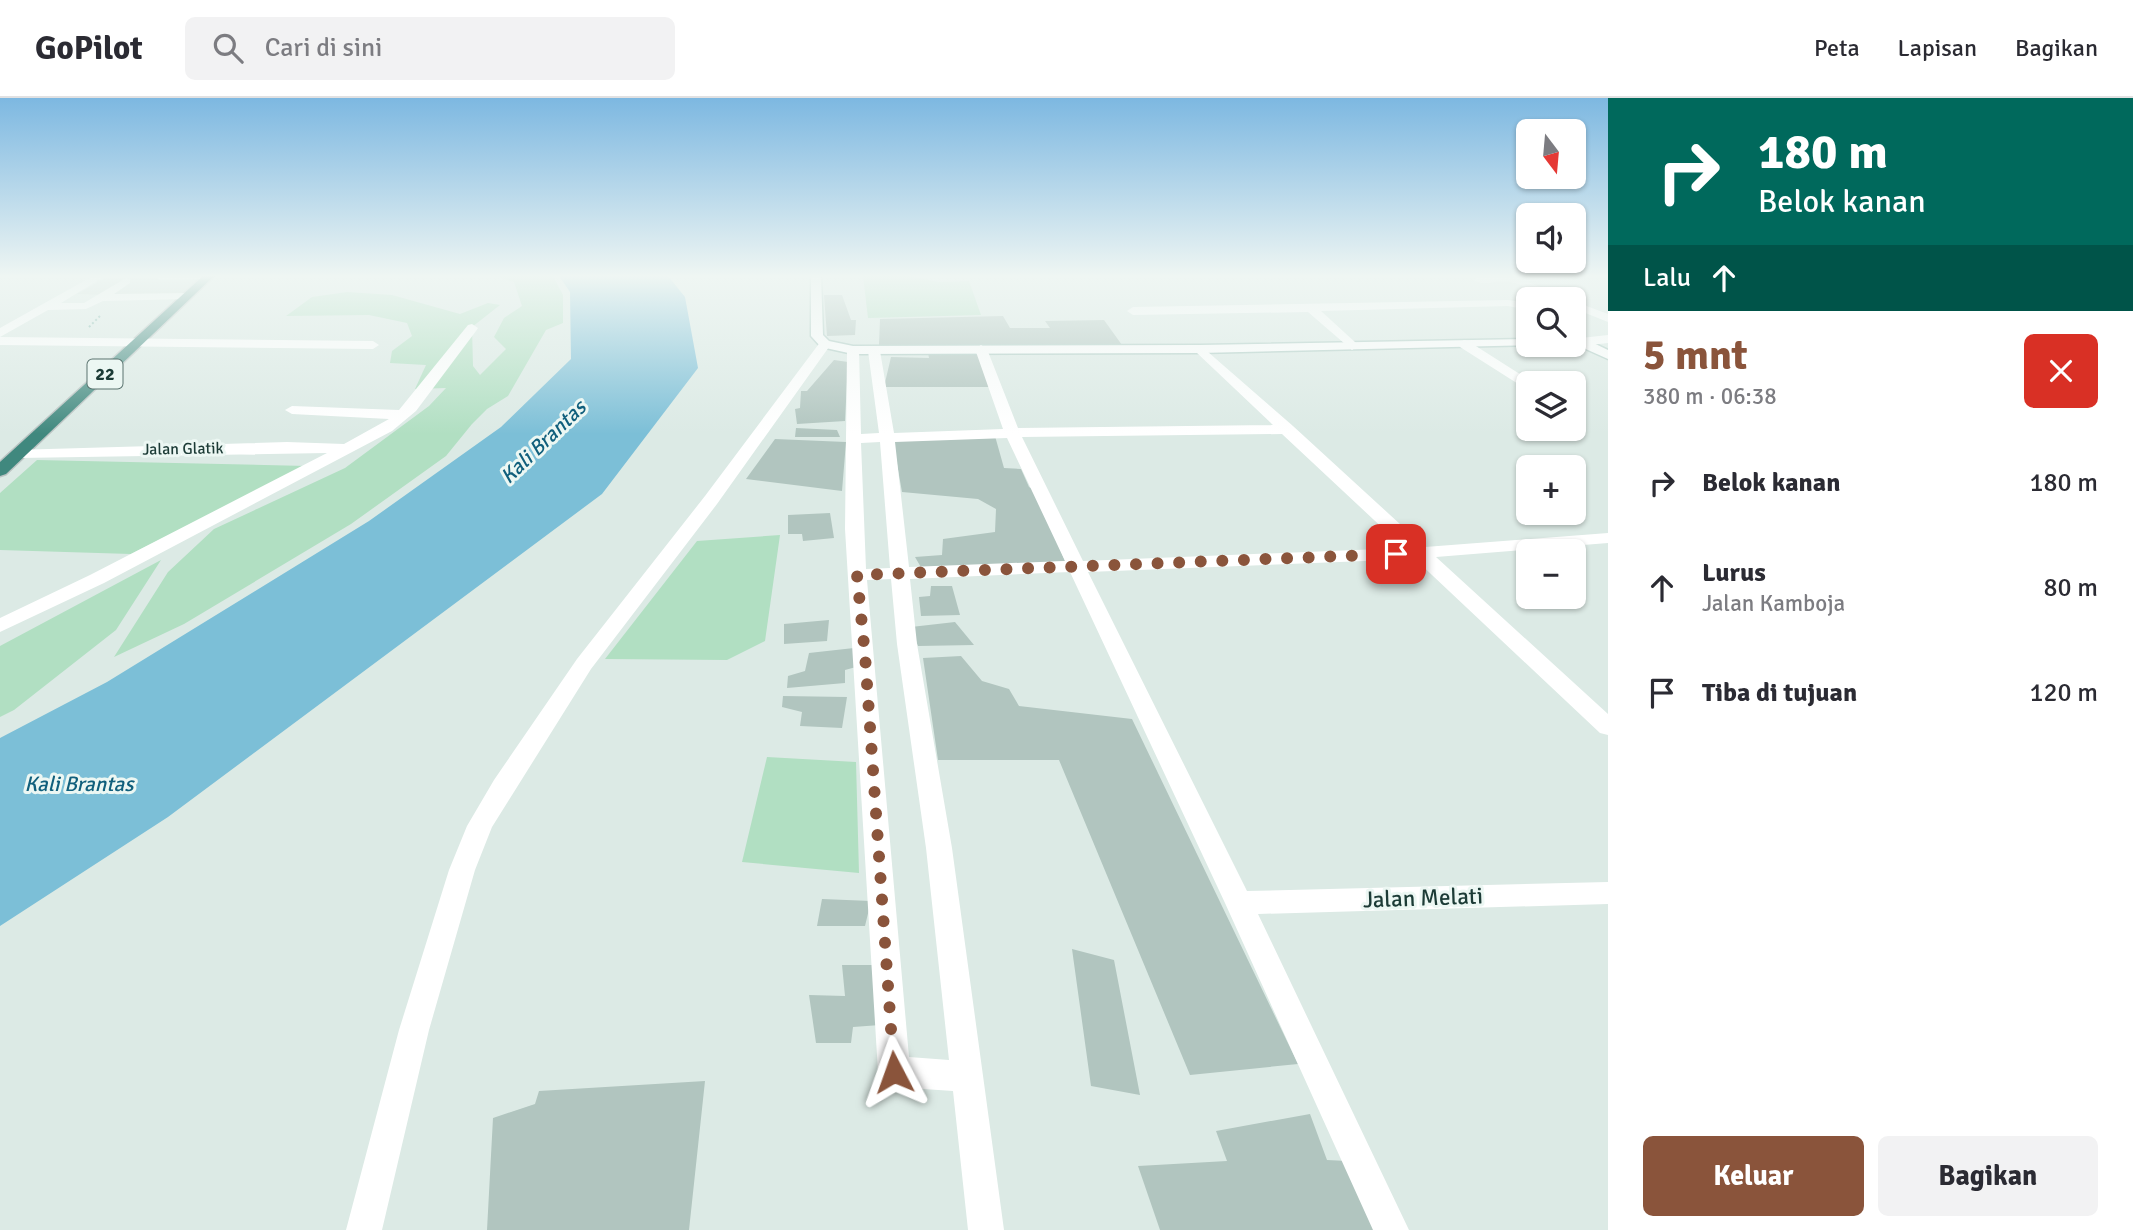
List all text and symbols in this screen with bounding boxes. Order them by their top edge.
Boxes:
search box [185,17,675,80]
text: GoPilot [35,28,143,69]
icon: search [209,29,247,67]
text: Cari di sini [265,32,382,64]
text: Peta [1814,33,1860,63]
text: Lapisan [1898,33,1977,63]
text: Bagikan [2015,33,2098,63]
north arrow [1516,119,1586,189]
map controls [1516,119,1586,609]
text: 180 m [1758,122,1888,182]
icon: right [1643,126,1734,217]
text: Belok kanan [1758,182,1926,221]
button: sound [1516,203,1586,273]
icon: ahead [1705,259,1743,297]
text: Lalu [1643,262,1691,294]
button: search [1516,287,1586,357]
text: 5 mnt [1643,330,1748,381]
button: close [2024,334,2098,408]
road number: 22 [88,360,122,388]
button: layers [1516,371,1586,441]
text: 380 m · 06:38 [1643,382,1777,411]
water label: Kali Brantas [495,394,592,489]
street label: Jalan Glatik [142,438,224,460]
button: + [1516,455,1586,525]
icon: right [1643,464,1681,502]
text: Belok kanan [1702,467,1840,499]
text: 180 m [2029,467,2098,499]
pin [1366,524,1426,584]
icon: arrive [1377,535,1415,573]
button: − [1516,539,1586,609]
text: Lurus [1702,557,1766,589]
icon: ahead [1643,569,1681,607]
text: 80 m [2043,572,2098,604]
text: Jalan Kamboja [1702,589,1845,618]
icon: arrive [1643,674,1681,712]
text: Tiba di tujuan [1702,677,1857,709]
text: 120 m [2029,677,2098,709]
water label: Kali Brantas [25,771,135,797]
street label: Jalan Melati [1362,881,1484,915]
position arrow [857,1035,931,1109]
button: Keluar [1643,1136,1864,1216]
button: Bagikan [1878,1136,2098,1216]

